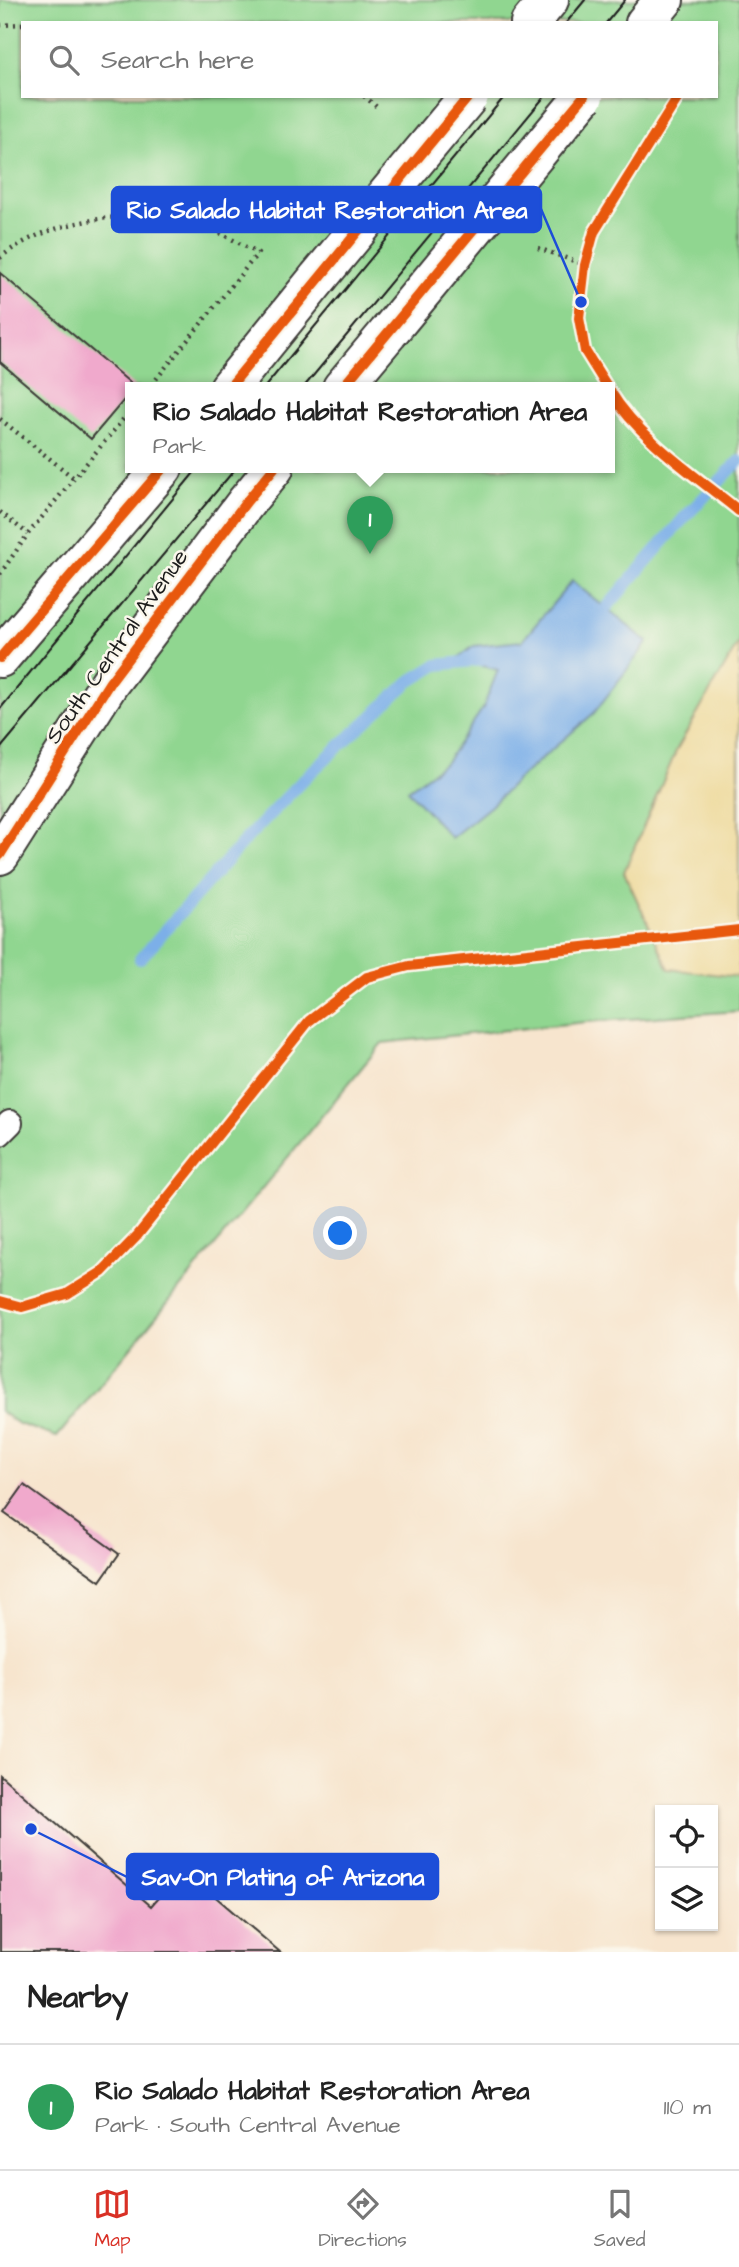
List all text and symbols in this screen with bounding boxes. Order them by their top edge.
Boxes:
search box [21,21,718,98]
icon: search [45,41,83,79]
text: Search here [101,42,254,78]
callout: Rio Salado Habitat Restoration Area [112,187,541,232]
text: Rio Salado Habitat Restoration Area [126,194,528,228]
popup [125,382,615,473]
text: Rio Salado Habitat Restoration Area [153,394,587,430]
text: Park [153,430,206,462]
pin: 1 [347,496,393,554]
street label: South Central Avenue [38,543,196,750]
your location [323,1216,357,1250]
map controls [655,1805,718,1931]
button: locate [655,1805,718,1868]
callout: Sav-On Plating of Arizona [127,1854,438,1899]
text: Sav-On Plating of Arizona [140,1861,425,1896]
button: layers [655,1868,718,1931]
text: Nearby [28,1977,128,2019]
text: Rio Salado Habitat Restoration Area [95,2073,529,2109]
text: 1 [50,2091,52,2123]
text: 110 m [663,2091,711,2123]
text: Park · South Central Avenue [95,2109,401,2141]
tab: Map [93,2185,131,2254]
tab: Directions [318,2185,407,2254]
tab: Saved [594,2185,645,2254]

